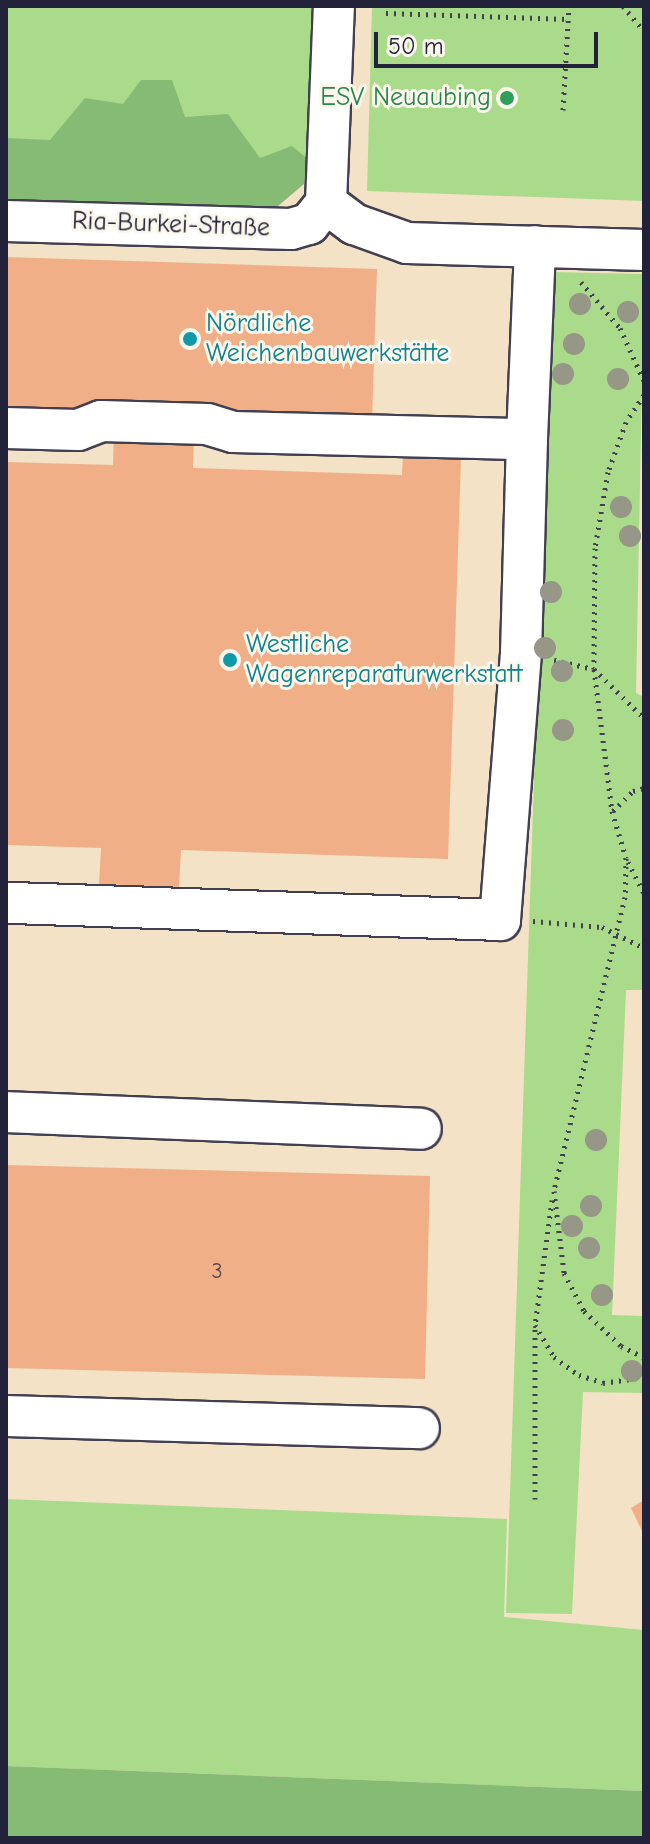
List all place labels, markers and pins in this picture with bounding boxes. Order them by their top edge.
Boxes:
place label: ESV Neuaubing [320,82,491,114]
marker: ESV Neuaubing [498,89,516,107]
place label: Nördliche Weichenbauwerkstätte [206,308,449,370]
marker: Nördliche Weichenbauwerkstätte [181,330,199,348]
place label: Westliche Wagenreparaturwerkstatt [246,629,523,690]
marker: Westliche Wagenreparaturwerkstatt [221,651,239,669]

